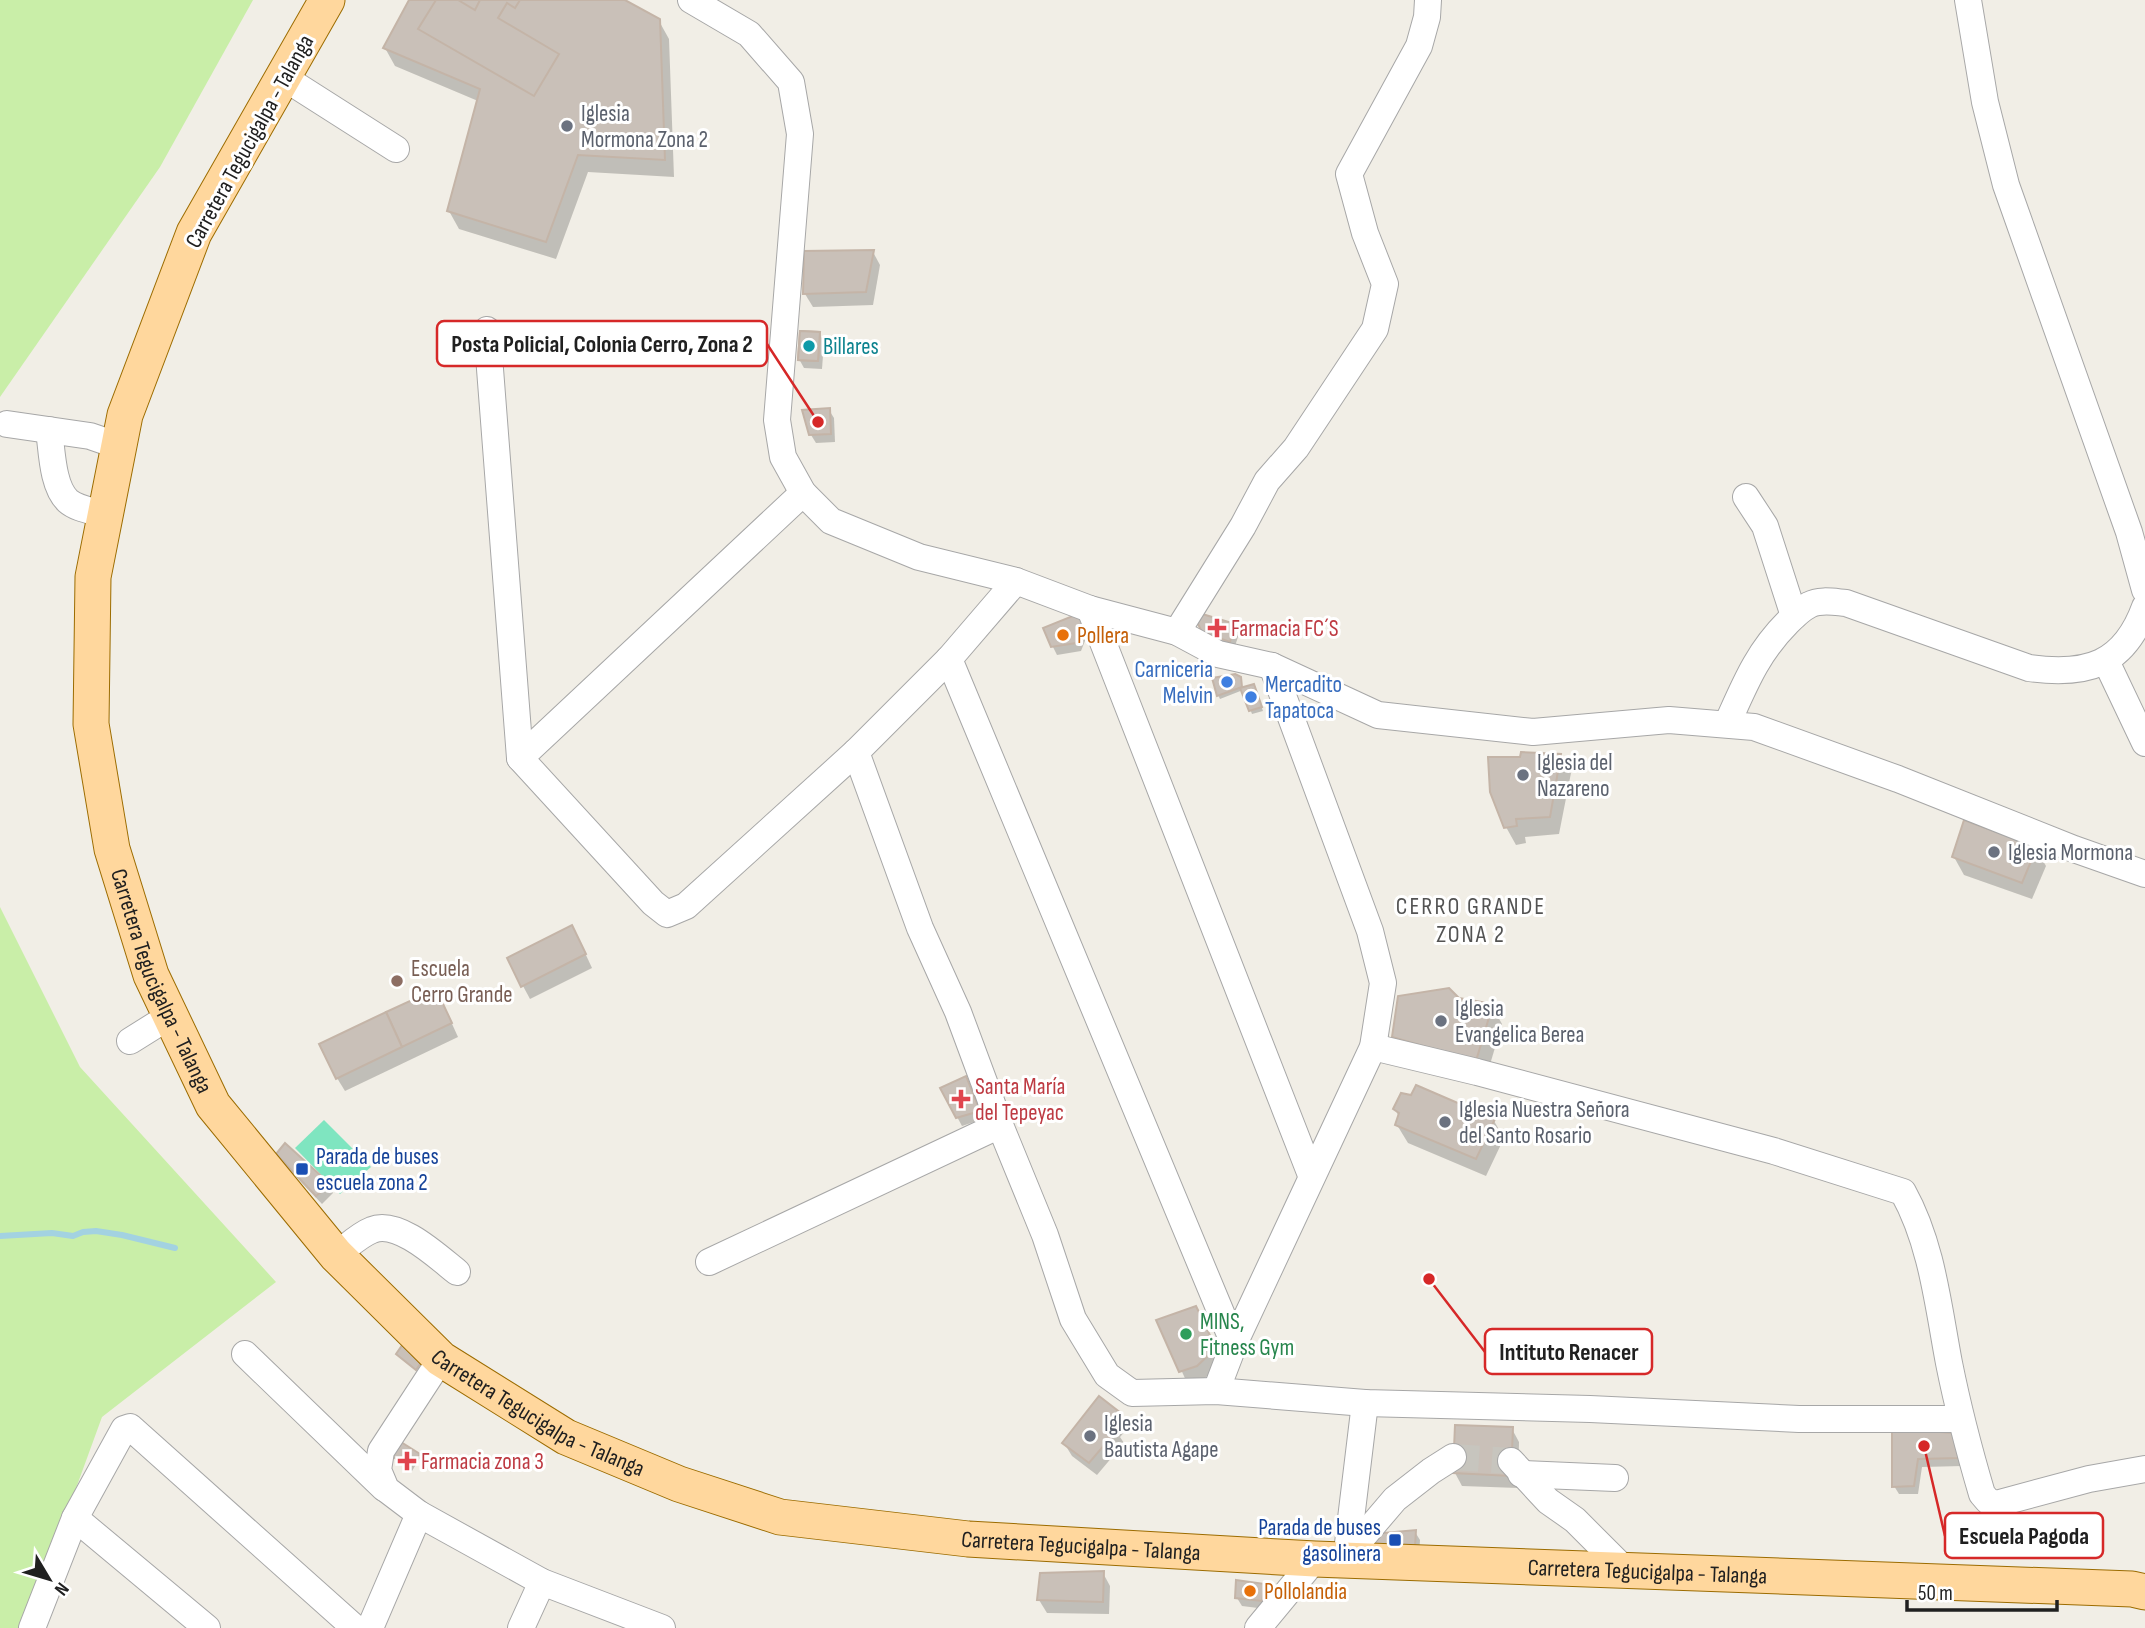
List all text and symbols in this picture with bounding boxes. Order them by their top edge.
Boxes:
street label: Carretera Tegucigalpa - Talanga [180,30,320,253]
place label: Iglesia Mormona Zona 2 [581,100,708,154]
marker: Iglesia Mormona Zona 2 [559,118,575,134]
callout: Posta Policial, Colonia Cerro, Zona 2 [437,321,767,366]
text: Posta Policial, Colonia Cerro, Zona 2 [451,330,753,359]
place label: Billares [823,333,879,361]
marker: Billares [801,338,817,354]
place label: Farmacia FC´S [1231,615,1339,643]
marker: Farmacia FC´S [1209,620,1225,636]
place label: Pollera [1077,622,1129,650]
marker: Pollera [1055,627,1071,643]
place label: Carniceria Melvin [1135,656,1213,710]
place label: Mercadito Tapatoca [1265,671,1342,725]
marker: Carniceria Melvin [1219,674,1235,690]
marker: Mercadito Tapatoca [1243,689,1259,705]
place label: Iglesia del Nazareno [1537,749,1613,803]
marker: Iglesia del Nazareno [1515,767,1531,783]
place label: Iglesia Mormona [2008,839,2133,867]
marker: Iglesia Mormona [1986,844,2002,860]
street label: Carretera Tegucigalpa - Talanga [104,866,218,1098]
district label: CERRO GRANDE ZONA 2 [1396,892,1546,949]
place label: Escuela Cerro Grande [411,955,513,1009]
marker: Escuela Cerro Grande [389,973,405,989]
place label: Iglesia Evangelica Berea [1455,995,1584,1049]
marker: Iglesia Evangelica Berea [1433,1013,1449,1029]
place label: Santa María del Tepeyac [975,1073,1065,1127]
marker: Santa María del Tepeyac [953,1091,969,1107]
place label: Iglesia Nuestra Señora del Santo Rosario [1459,1096,1630,1150]
marker: Iglesia Nuestra Señora del Santo Rosario [1437,1114,1453,1130]
place label: Parada de buses escuela zona 2 [316,1143,439,1197]
marker: Parada de buses escuela zona 2 [294,1161,310,1177]
place label: MINS, Fitness Gym [1200,1308,1294,1362]
marker: MINS, Fitness Gym [1178,1326,1194,1342]
callout: Intituto Renacer [1485,1329,1652,1374]
text: Intituto Renacer [1499,1338,1639,1367]
street label: Carretera Tegucigalpa - Talanga [425,1344,648,1483]
place label: Iglesia Bautista Agape [1104,1410,1218,1464]
marker: Iglesia Bautista Agape [1082,1428,1098,1444]
place label: Farmacia zona 3 [421,1448,544,1476]
marker: Farmacia zona 3 [399,1453,415,1469]
callout: Escuela Pagoda [1945,1513,2103,1558]
place label: Parada de buses gasolinera [1258,1514,1381,1568]
text: Escuela Pagoda [1959,1522,2089,1551]
street label: Carretera Tegucigalpa - Talanga [960,1525,1201,1567]
marker: Parada de buses gasolinera [1387,1532,1403,1548]
north arrow [14,1544,84,1614]
street label: Carretera Tegucigalpa - Talanga [1527,1554,1768,1591]
scale bar [1907,1568,2058,1612]
text: N [49,1577,73,1600]
place label: Pollolandia [1264,1578,1347,1606]
text: 50 m [1918,1581,1953,1606]
marker: Pollolandia [1242,1583,1258,1599]

